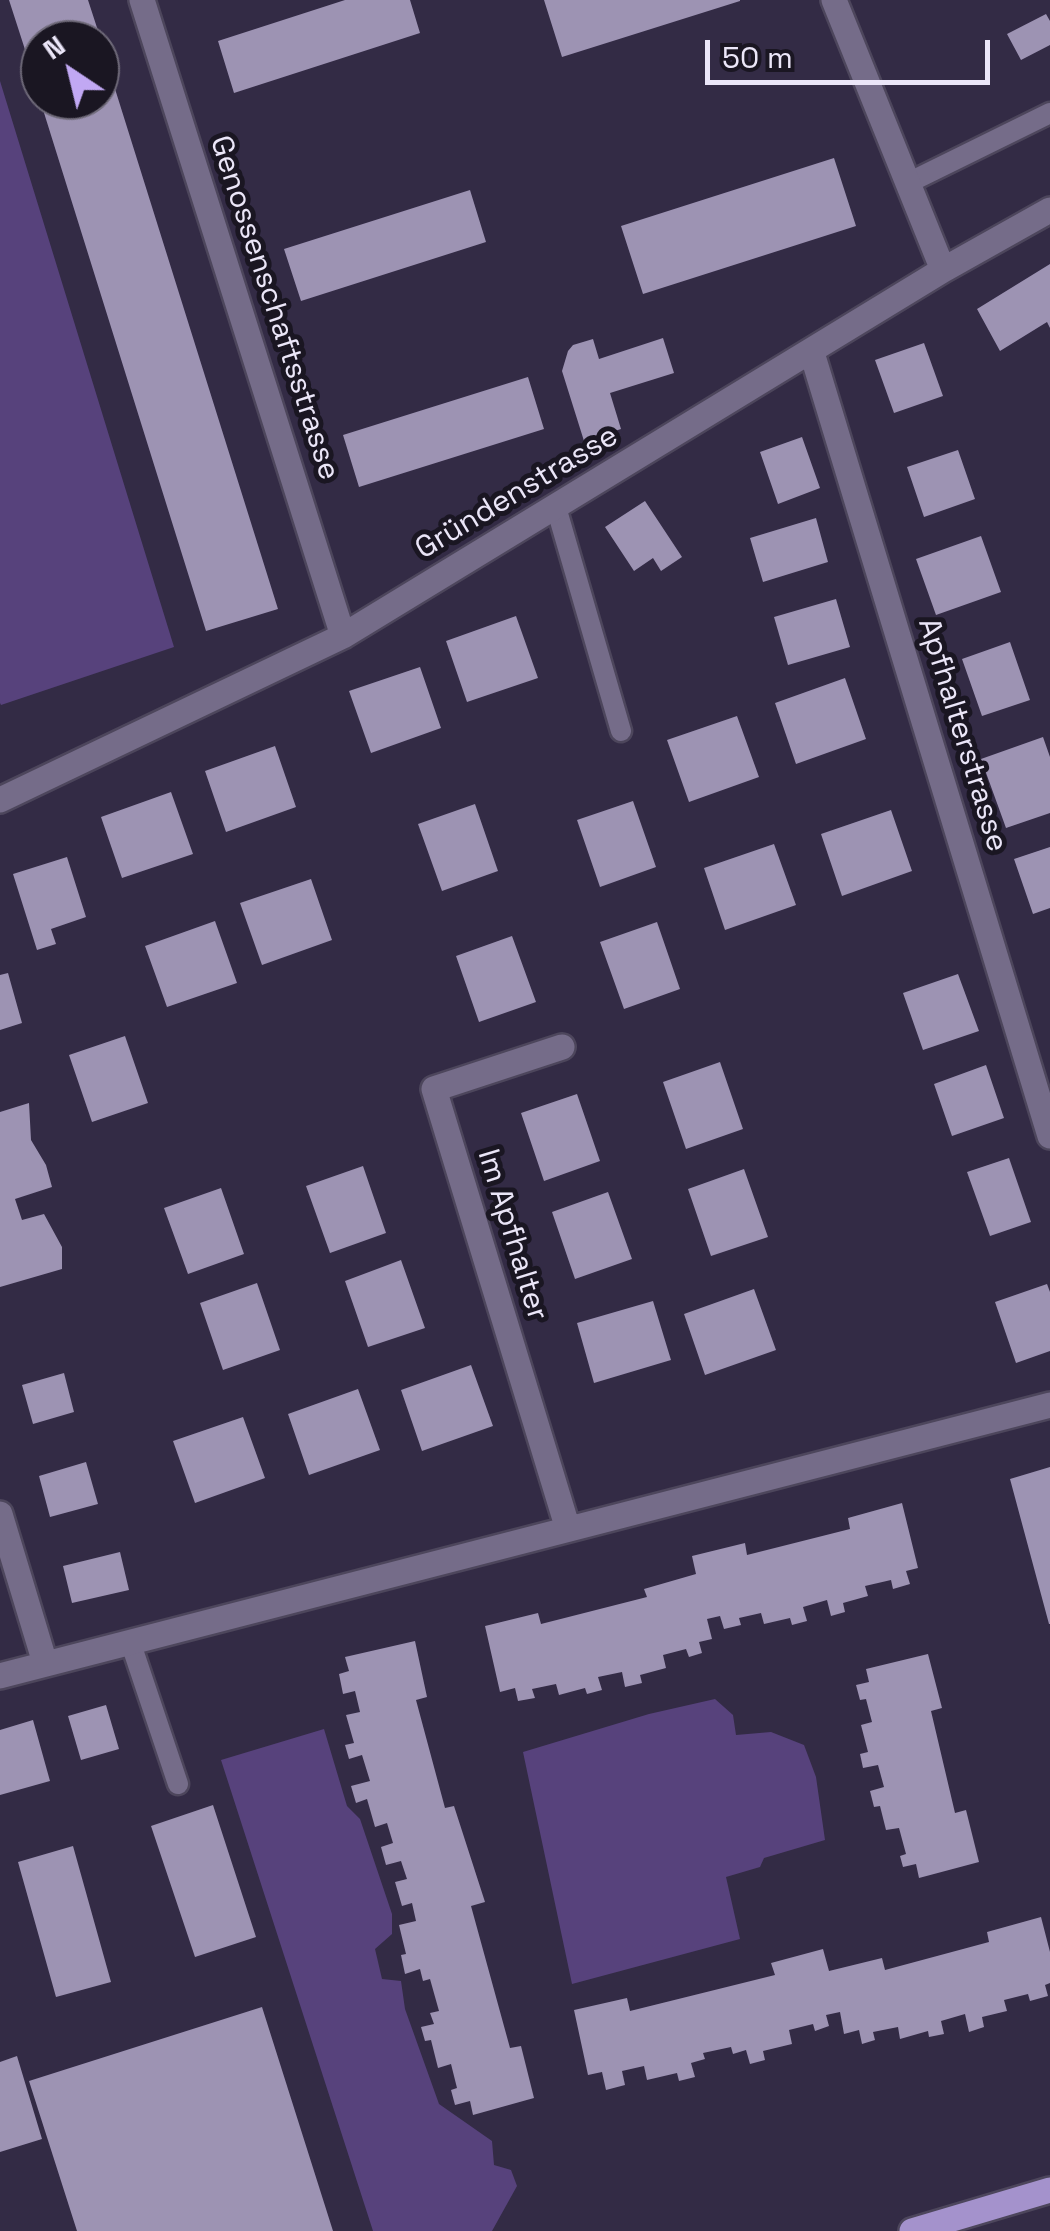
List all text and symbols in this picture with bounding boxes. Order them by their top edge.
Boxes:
north arrow [20,20,120,120]
scale bar [710,20,995,82]
text: N [36,27,72,67]
text: 50 m [722,38,793,77]
street label: Genossenschaftsstrasse [201,131,347,485]
street label: Gründenstrasse [409,418,625,568]
street label: Apfhalterstrasse [909,614,1015,856]
street label: Im Apfhalter [469,1145,555,1325]

